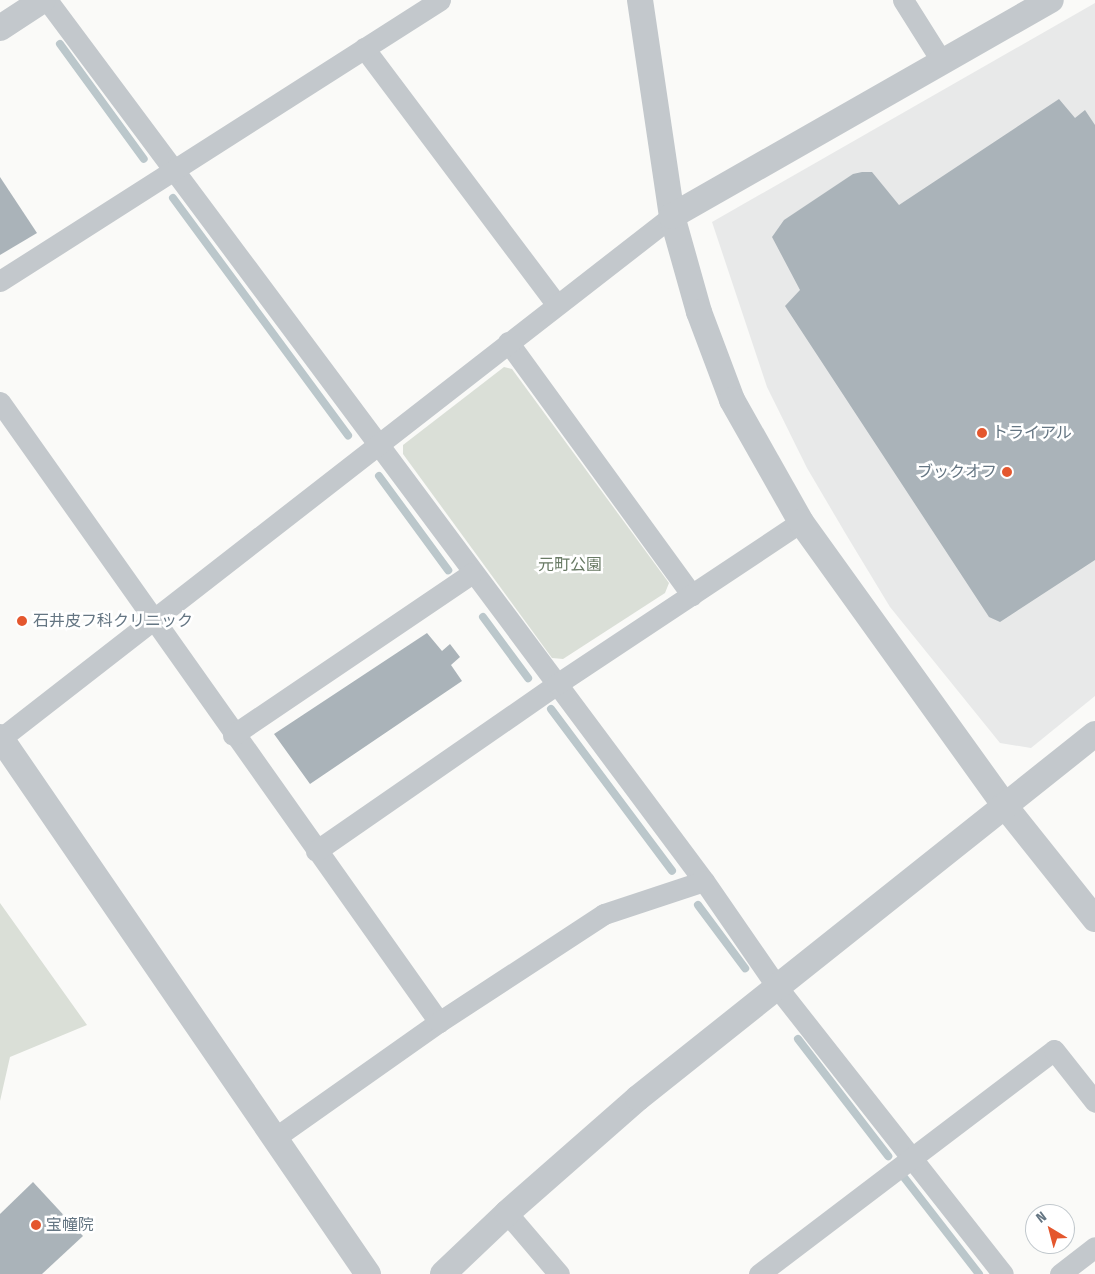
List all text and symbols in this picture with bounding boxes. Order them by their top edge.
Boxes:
place label: トライアル [992,423,1072,443]
marker: トライアル [976,427,988,439]
place label: ブックオフ [917,462,997,482]
marker: ブックオフ [1001,466,1013,478]
park label: 元町公園 [538,555,602,575]
place label: 石井皮フ科クリニック [33,611,193,631]
marker: 石井皮フ科クリニック [15,614,29,628]
north arrow [1025,1204,1075,1254]
text: N [1033,1208,1050,1227]
place label: 宝幢院 [46,1215,94,1235]
marker: 宝幢院 [30,1219,42,1231]

